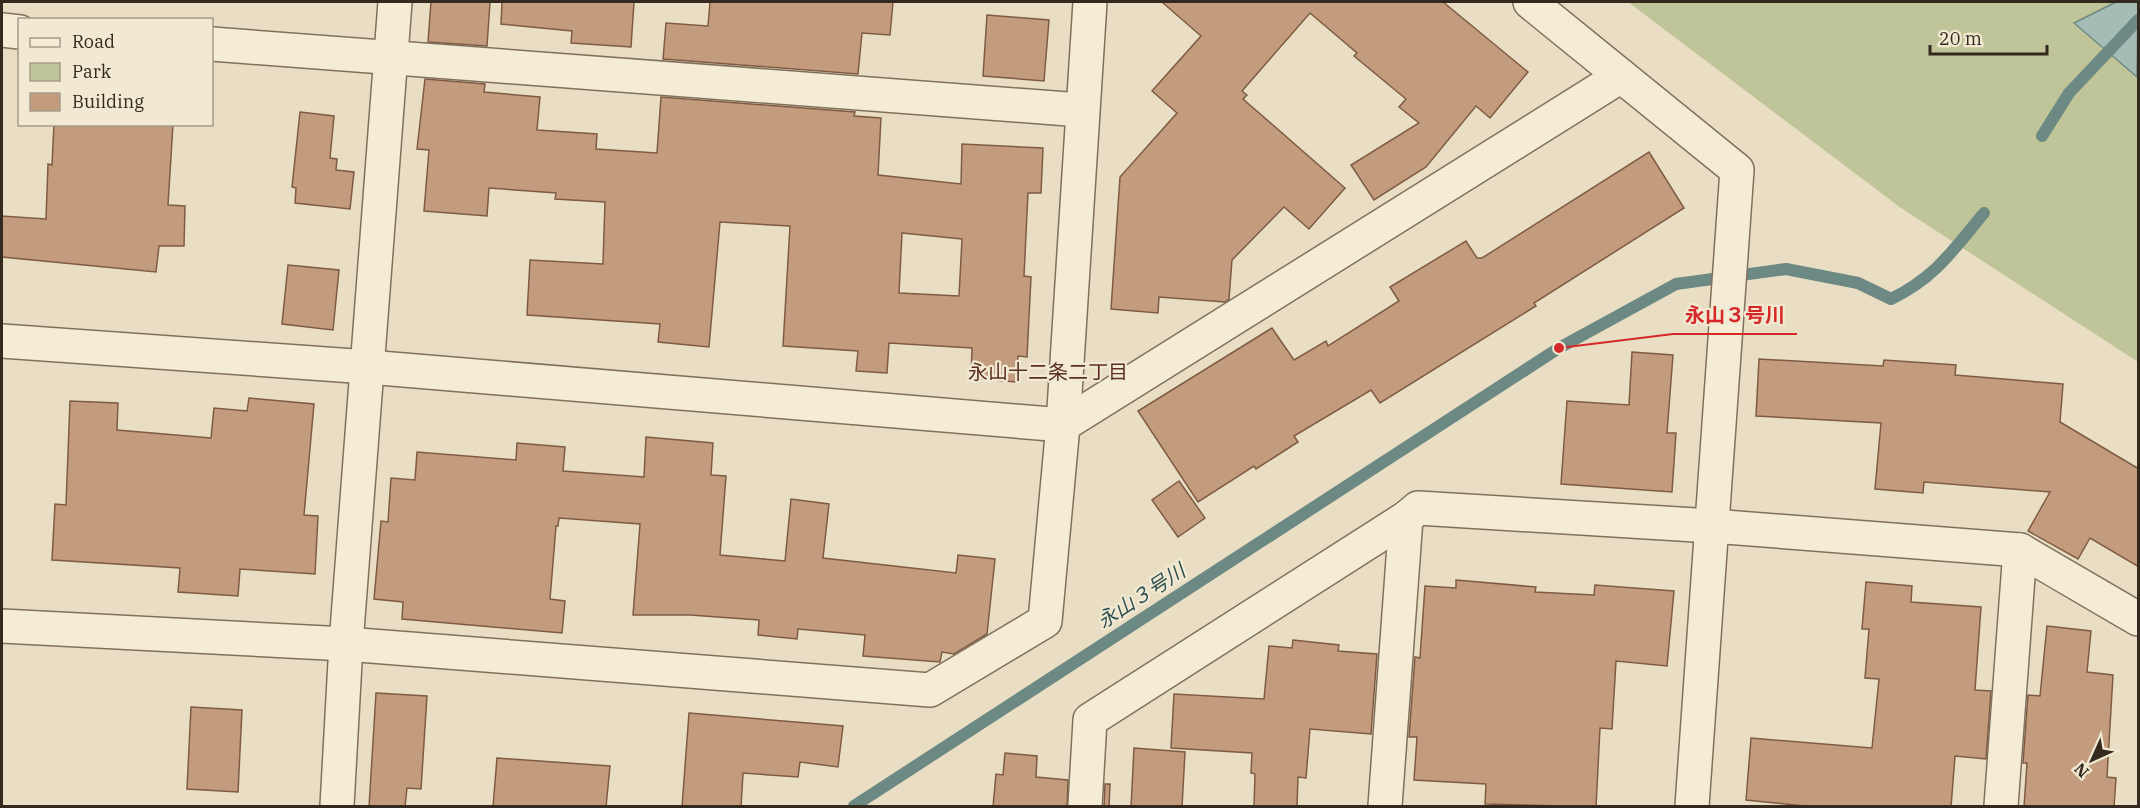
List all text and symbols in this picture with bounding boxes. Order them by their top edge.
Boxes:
legend [18,18,213,126]
scale bar [1930,18,2047,56]
text: 20 m [1939,27,1982,50]
text: Road [72,30,115,53]
text: Park [72,60,112,83]
text: Building [72,90,144,113]
callout: 永山３号川 [1673,296,1797,334]
text: 永山３号川 [1685,301,1785,328]
district label: 永山十二条二丁目 [968,358,1128,385]
water label: 永山３号川 [1091,556,1192,634]
north arrow [2062,730,2122,790]
text: N [2070,759,2093,782]

